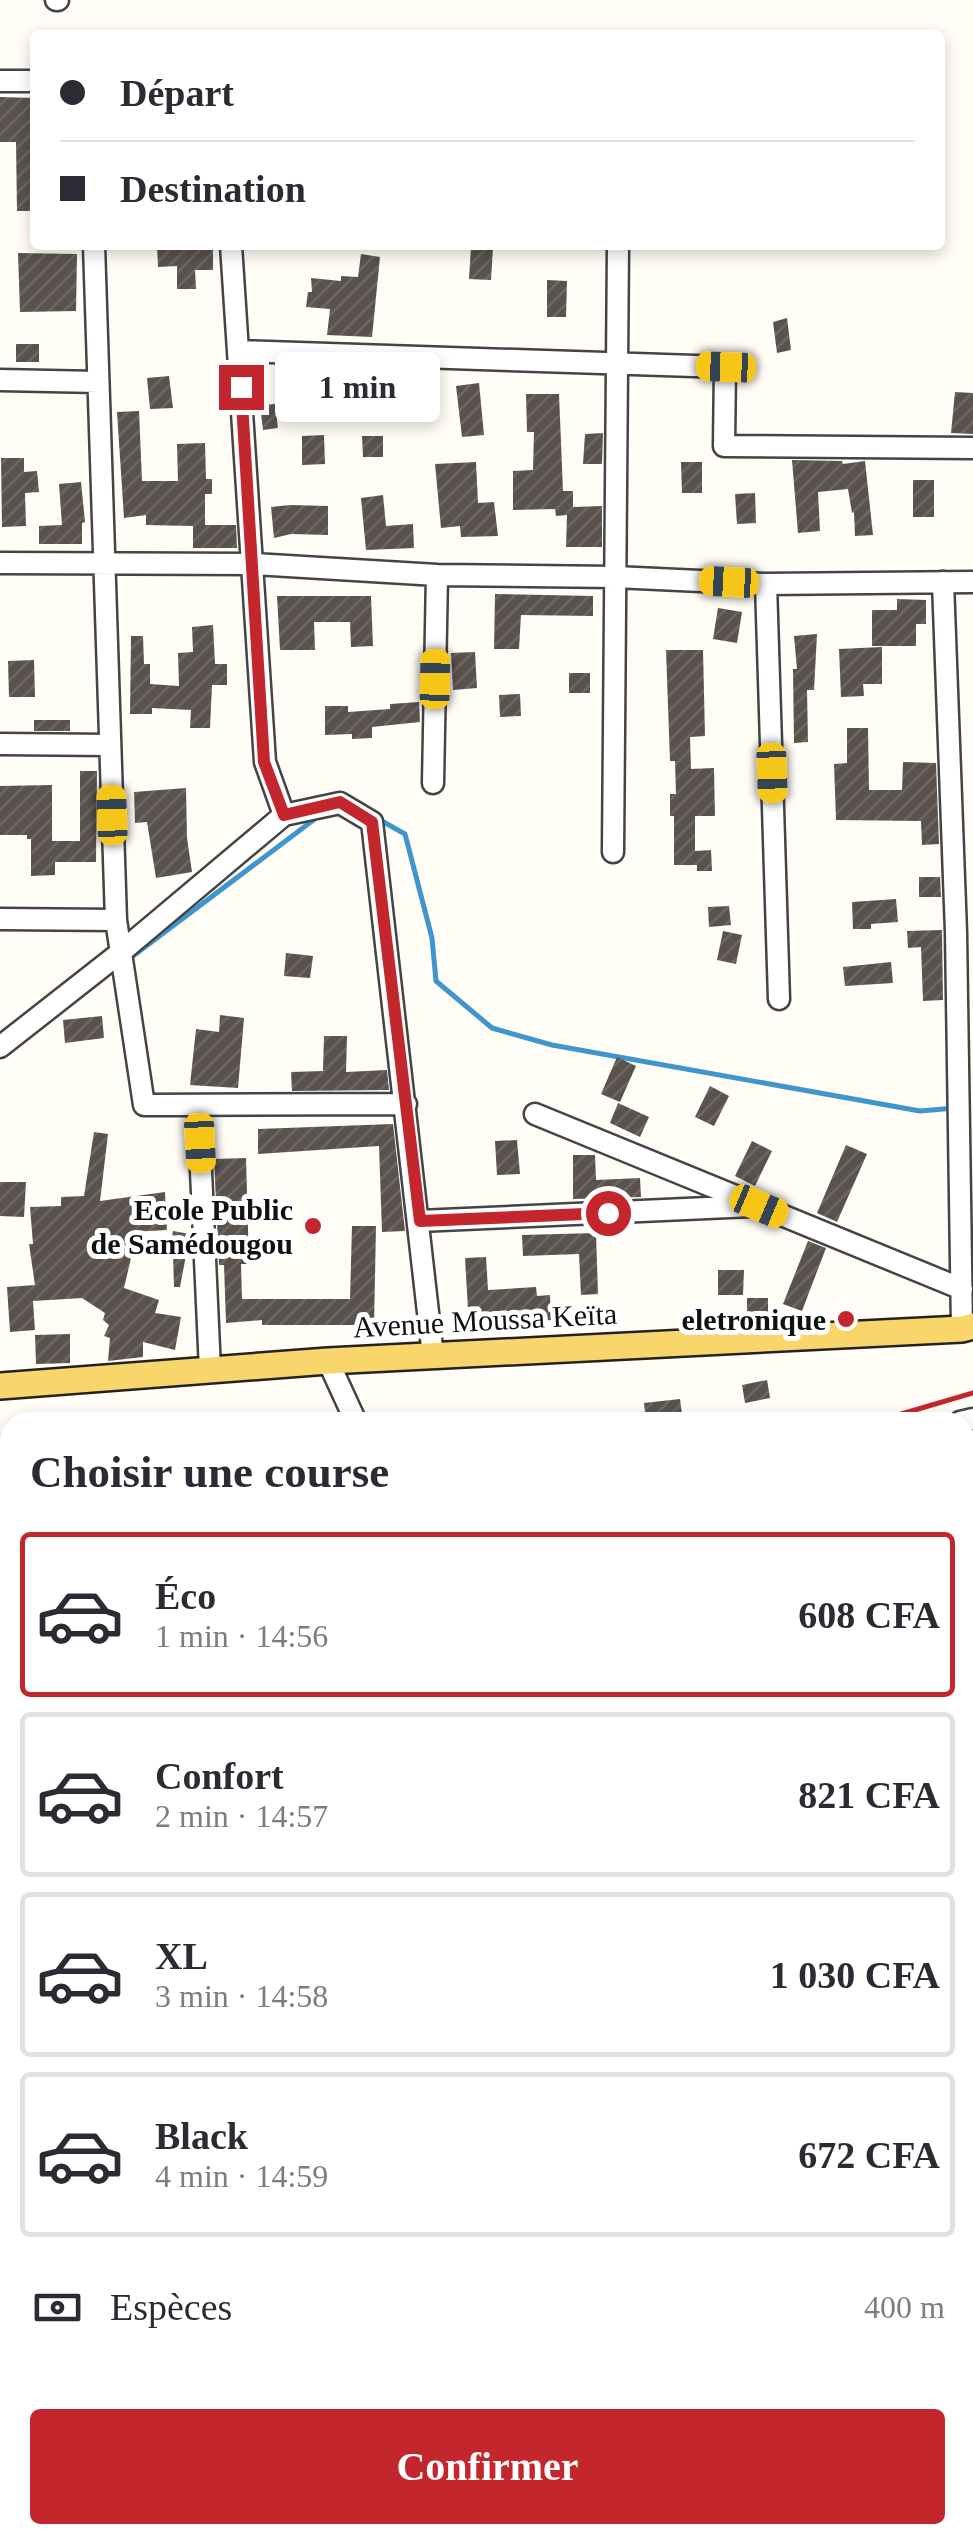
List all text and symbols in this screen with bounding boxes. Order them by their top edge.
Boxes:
text: Départ [120,72,234,114]
text: Destination [120,168,306,210]
car [695,351,757,383]
callout: 1 min [276,352,441,422]
route end [219,365,264,410]
text: 1 min [319,369,396,405]
car [698,565,760,599]
car [419,649,451,709]
car [756,742,788,804]
car [96,784,128,846]
car [183,1112,217,1174]
car [726,1180,792,1232]
route start [586,1191,631,1236]
place label: Ecole Public de Samédougou [90,1193,293,1260]
marker: Ecole Public de Samédougou [302,1215,324,1237]
street label: Avenue Moussa Keïta [352,1297,618,1343]
place label: eletronique [682,1303,826,1336]
marker: eletronique [835,1308,857,1330]
text: Choisir une course [30,1447,389,1497]
icon: car [35,1570,125,1660]
text: Éco [155,1575,216,1617]
text: 608 CFA [798,1594,940,1636]
text: 1 min · 14:56 [155,1618,328,1654]
icon: car [35,1750,125,1840]
text: Confort [155,1755,284,1797]
text: 821 CFA [798,1774,940,1816]
text: 2 min · 14:57 [155,1798,328,1834]
icon: car [35,1930,125,2020]
text: XL [155,1935,208,1977]
text: 1 030 CFA [770,1954,940,1996]
text: 3 min · 14:58 [155,1978,328,2014]
icon: car [35,2110,125,2200]
text: Black [155,2115,248,2157]
text: 672 CFA [798,2134,940,2176]
text: 4 min · 14:59 [155,2158,328,2194]
icon: cash [30,2280,85,2335]
text: Espèces [110,2286,232,2328]
text: 400 m [864,2289,945,2325]
button: Confirmer [30,2409,945,2524]

